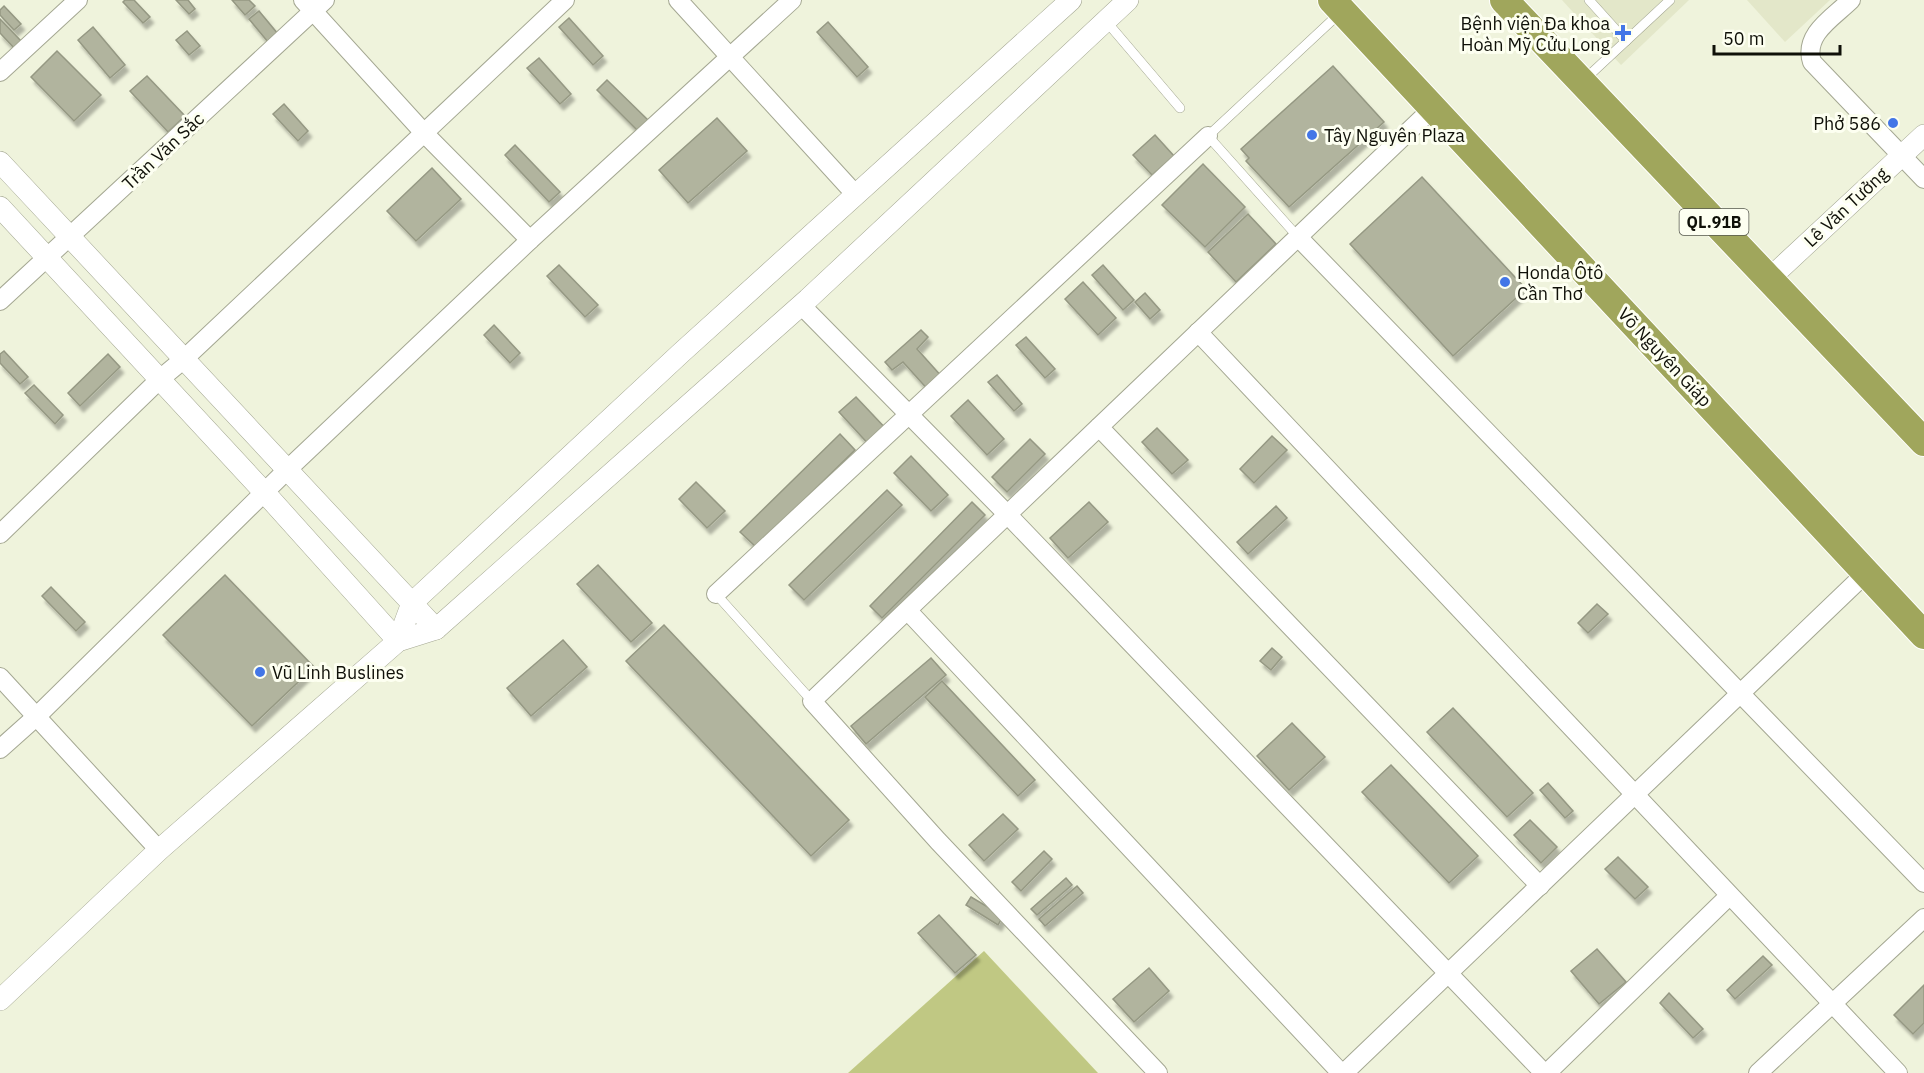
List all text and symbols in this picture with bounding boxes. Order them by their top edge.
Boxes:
place label: Bệnh viện Đa khoa Hoàn Mỹ Cửu Long [1461,12,1610,56]
scale bar [1714,18,1840,56]
marker: Bệnh viện Đa khoa Hoàn Mỹ Cửu Long [1614,24,1632,42]
text: 50 m [1723,27,1765,50]
street label: Trần Văn Sắc [117,107,209,195]
place label: Phở 586 [1813,112,1881,135]
marker: Phở 586 [1886,116,1900,130]
place label: Tây Nguyên Plaza [1324,124,1465,147]
marker: Tây Nguyên Plaza [1305,128,1319,142]
street label: Lê Văn Tưởng [1799,162,1893,252]
road number: QL.91B [1680,209,1748,235]
place label: Honda Ôtô Cần Thơ [1517,261,1603,305]
marker: Honda Ôtô Cần Thơ [1498,275,1512,289]
street label: Võ Nguyên Giáp [1613,303,1717,411]
place label: Vũ Linh Buslines [272,661,404,684]
marker: Vũ Linh Buslines [253,665,267,679]

